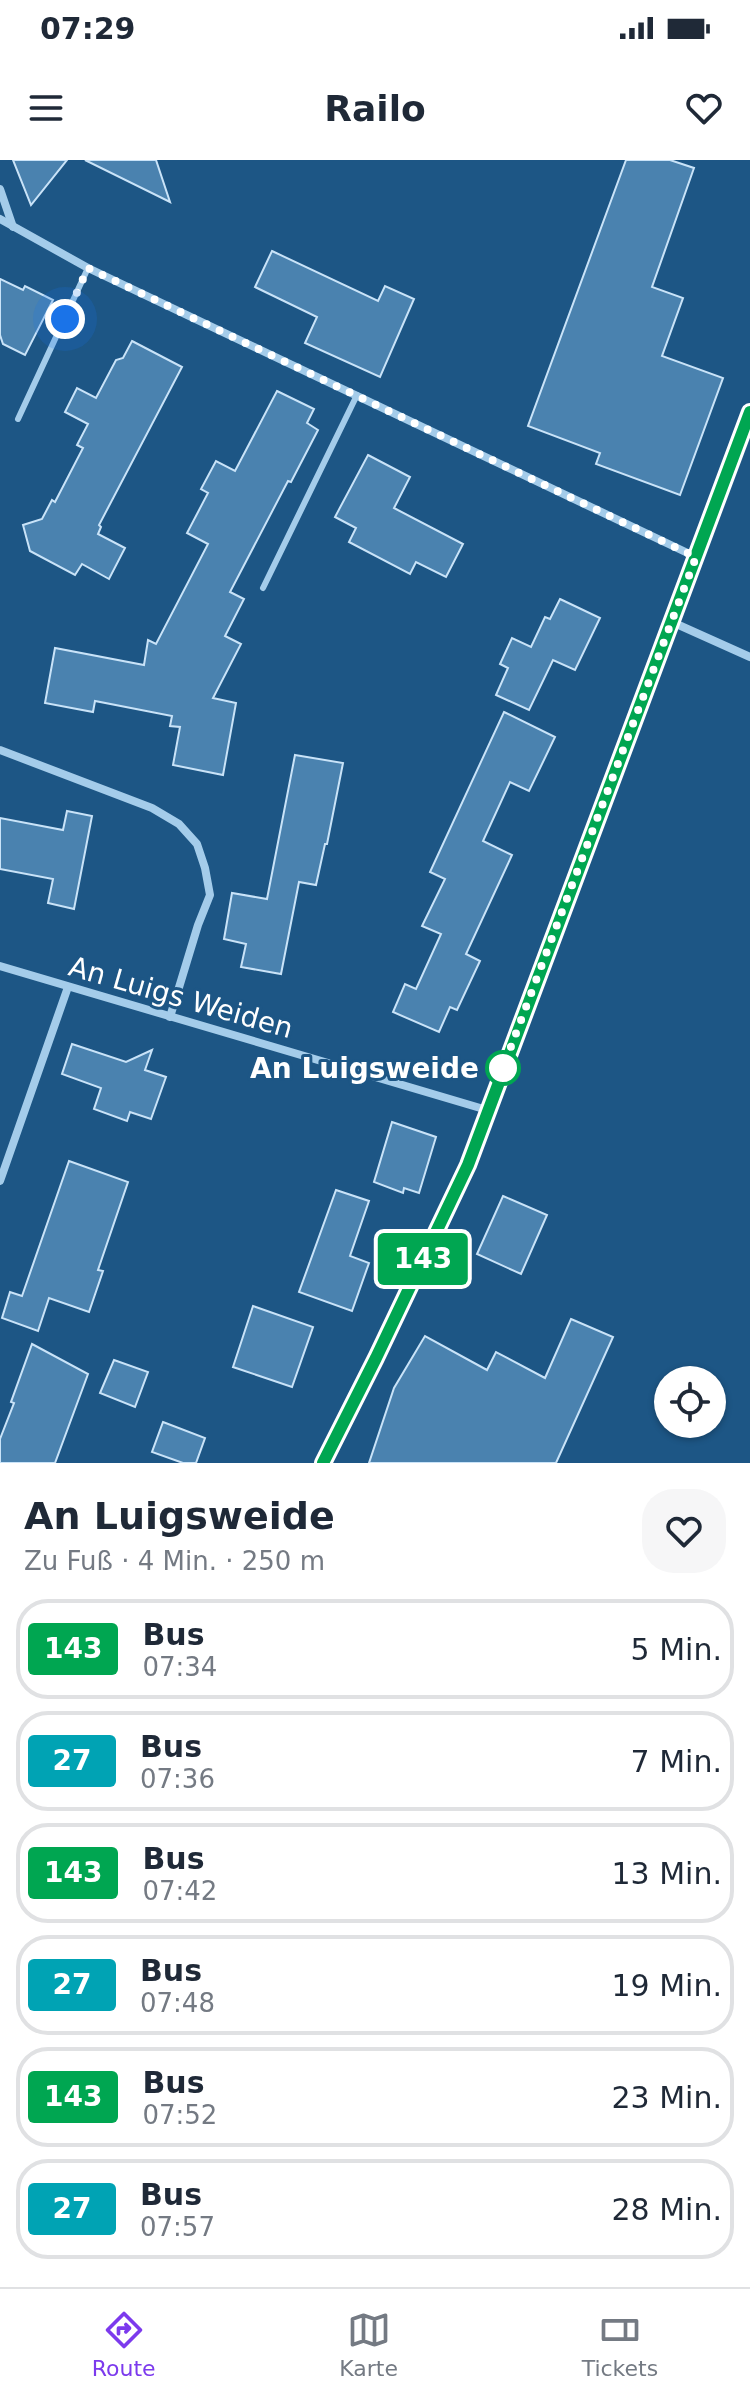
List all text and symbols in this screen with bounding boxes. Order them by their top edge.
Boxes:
text: 07:29 [40,11,136,46]
icon: menu [24,86,68,130]
icon: heart [682,86,726,130]
text: Railo [324,88,426,129]
your location [45,299,85,339]
street label: An Luigs Weiden [65,950,297,1045]
marker: An Luigsweide [486,1051,520,1085]
place label: An Luigsweide [250,1052,479,1085]
line badge: 143 [377,1233,469,1285]
text: 143 [394,1242,452,1275]
map controls [654,1366,726,1438]
button: locate [654,1366,726,1438]
button: heart [642,1489,726,1573]
text: An Luigsweide [24,1494,335,1538]
text: Zu Fuß · 4 Min. · 250 m [24,1546,325,1576]
text: Bus [142,1617,205,1652]
text: 143 [44,1632,102,1665]
text: 5 Min. [631,1632,722,1667]
text: 07:34 [142,1652,217,1682]
text: Bus [140,1729,202,1764]
text: 27 [53,1744,91,1777]
text: 7 Min. [631,1744,722,1779]
text: 07:36 [140,1764,215,1794]
text: Bus [142,1841,205,1876]
text: 143 [44,1856,102,1889]
text: 13 Min. [612,1856,722,1891]
text: 07:42 [142,1876,217,1906]
text: Bus [140,1953,202,1988]
text: 27 [53,1968,91,2001]
text: 19 Min. [612,1968,722,2003]
text: 07:48 [140,1988,215,2018]
text: Bus [142,2065,205,2100]
text: 143 [44,2080,102,2113]
text: 23 Min. [612,2080,722,2115]
text: 07:52 [142,2100,217,2130]
text: Bus [140,2177,202,2212]
text: 27 [53,2192,91,2225]
text: 28 Min. [612,2192,722,2227]
text: 07:57 [140,2212,215,2242]
tab: Route [92,2308,156,2381]
tab: Karte [339,2308,398,2381]
tab: Tickets [582,2308,658,2381]

